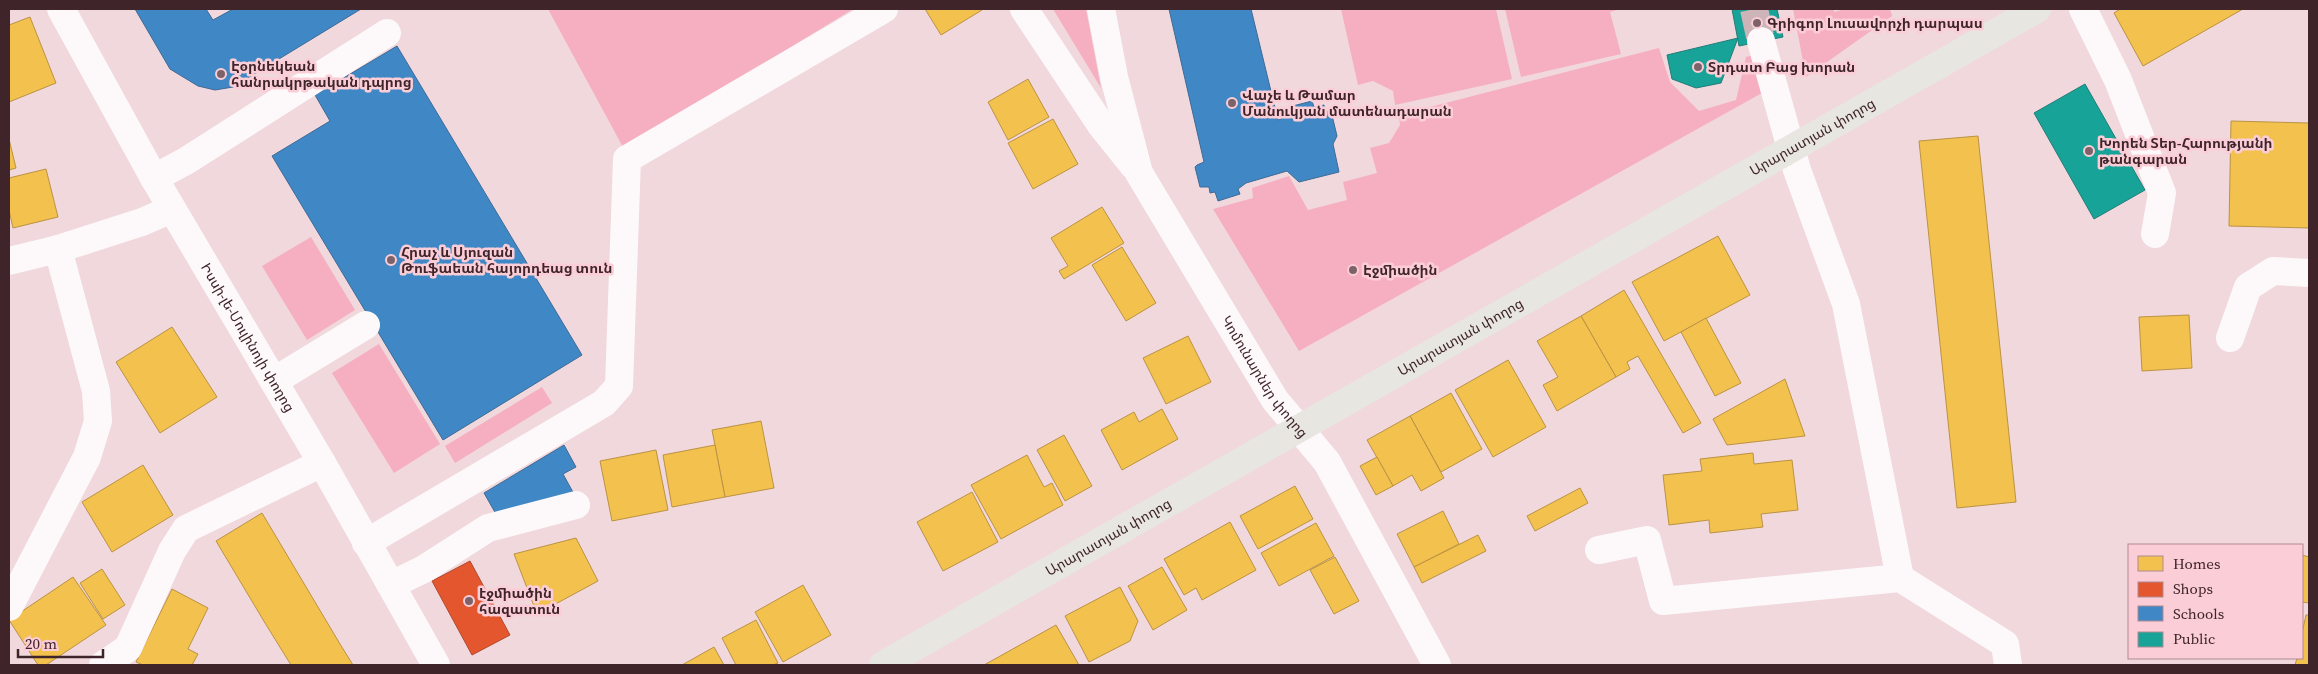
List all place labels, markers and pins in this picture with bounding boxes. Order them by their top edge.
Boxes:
place label: Գրիգոր Լուսավորչի դարպաս [1767,13,1983,33]
marker: Գրիգոր Լուսավորչի դարպաս [1751,17,1763,29]
place label: Էօրնեկեան հանրակրթական դպրոց [231,56,412,92]
place label: Տրդատ Բաց խորան [1708,57,1855,77]
marker: Տրդատ Բաց խորան [1692,61,1704,73]
marker: Էօրնեկեան հանրակրթական դպրոց [215,68,227,80]
place label: Վաչե և Թամար Մանուկյան մատենադարան [1242,85,1452,121]
marker: Վաչե և Թամար Մանուկյան մատենադարան [1226,97,1238,109]
place label: Խորեն Տեր-Հարությանի թանգարան [2099,133,2273,169]
marker: Խորեն Տեր-Հարությանի թանգարան [2083,145,2095,157]
place label: Հրաչ և Սյուզան Թուֆաեան հայորդեաց տուն [401,242,612,278]
marker: Հրաչ և Սյուզան Թուֆաեան հայորդեաց տուն [385,254,397,266]
place label: Էջմիածին [1363,260,1437,280]
marker: Էջմիածին [1347,264,1359,276]
place label: էջմիածին հազատուն [479,583,560,619]
marker: էջմիածին հազատուն [463,595,475,607]

